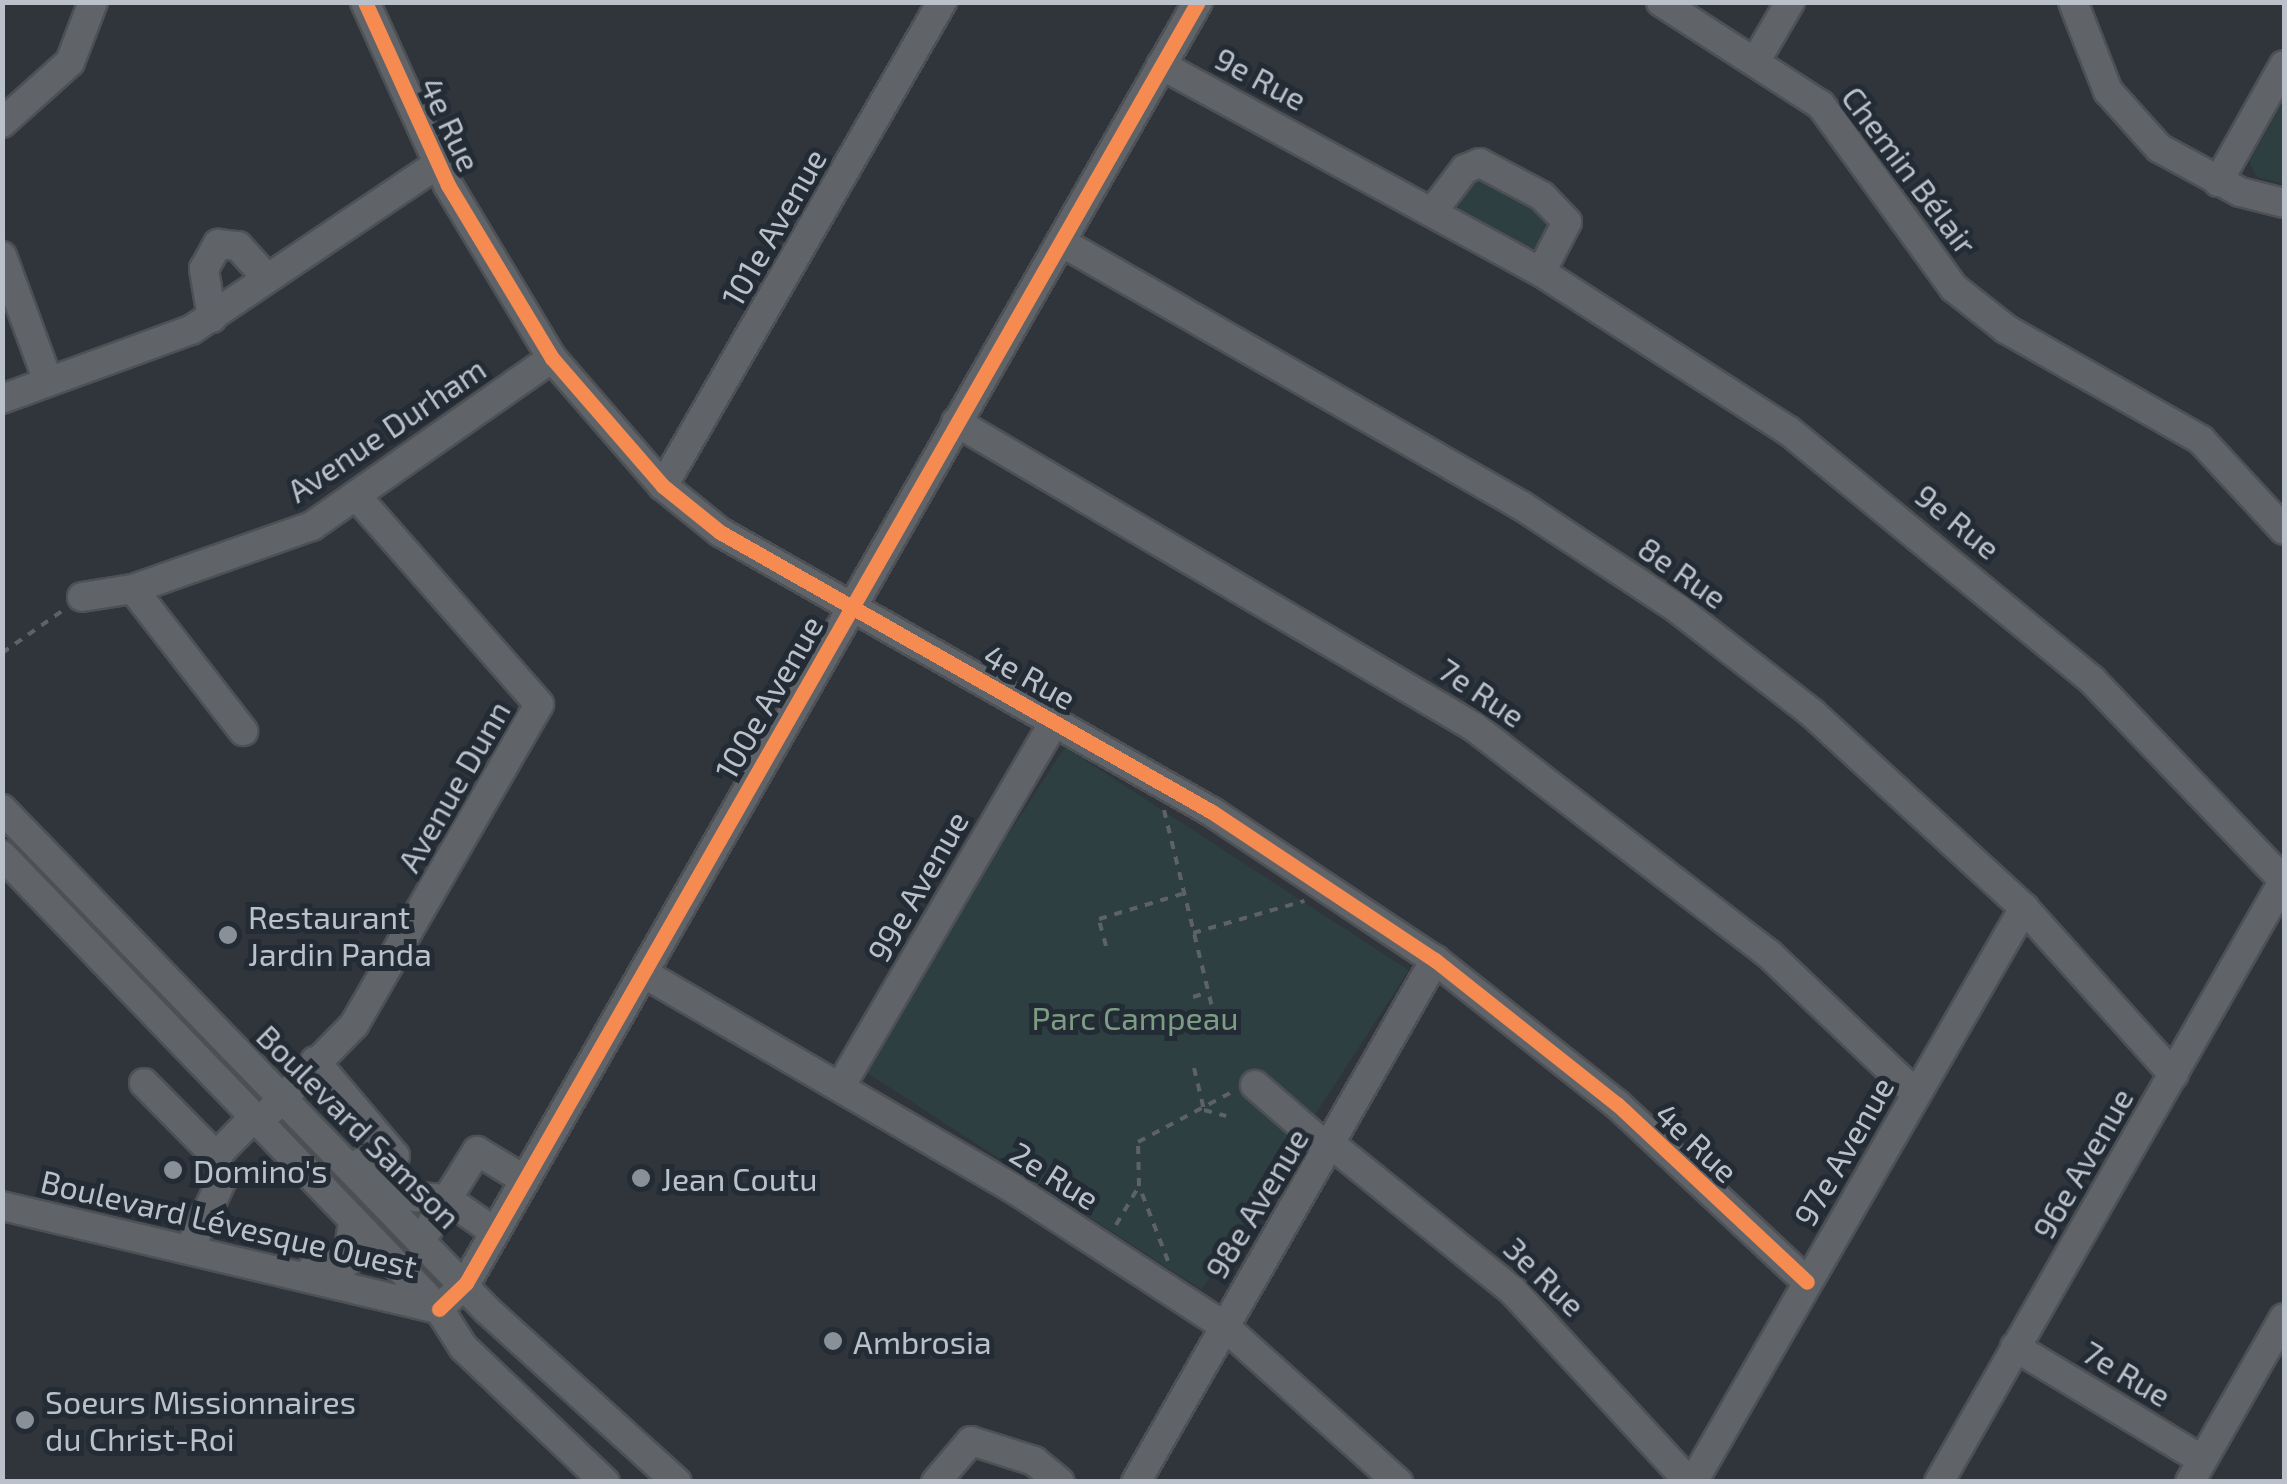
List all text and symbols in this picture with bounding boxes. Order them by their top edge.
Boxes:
street label: 9e Rue [1209,38,1313,118]
street label: 4e Rue [413,71,489,177]
street label: Chemin Bélair [1834,78,1986,262]
street label: 101e Avenue [712,141,834,313]
street label: Avenue Durham [280,349,492,509]
street label: 9e Rue [1908,475,2008,567]
street label: 8e Rue [1631,528,1735,616]
street label: 100e Avenue [706,608,830,786]
street label: 4e Rue [977,635,1083,717]
street label: 7e Rue [1432,649,1532,735]
street label: Avenue Dunn [389,694,517,878]
street label: 99e Avenue [858,804,976,968]
place label: Restaurant Jardin Panda [248,898,432,973]
marker: Restaurant Jardin Panda [217,924,239,946]
park label: Parc Campeau [1032,998,1238,1036]
street label: Boulevard Samson [249,1016,469,1236]
street label: 97e Avenue [1785,1069,1901,1233]
street label: 96e Avenue [2023,1081,2141,1245]
street label: 4e Rue [1648,1094,1746,1190]
street label: 98e Avenue [1196,1121,1316,1285]
street label: 2e Rue [1003,1133,1107,1217]
place label: Domino's [193,1151,328,1189]
marker: Domino's [162,1159,184,1181]
place label: Jean Coutu [661,1159,817,1197]
street label: Boulevard Lévesque Ouest [37,1161,421,1285]
marker: Jean Coutu [630,1167,652,1189]
street label: 3e Rue [1497,1228,1593,1324]
place label: Ambrosia [853,1322,992,1360]
marker: Ambrosia [822,1330,844,1352]
street label: 7e Rue [2076,1332,2178,1414]
place label: Soeurs Missionnaires du Christ-Roi [45,1383,356,1458]
marker: Soeurs Missionnaires du Christ-Roi [14,1409,36,1431]

